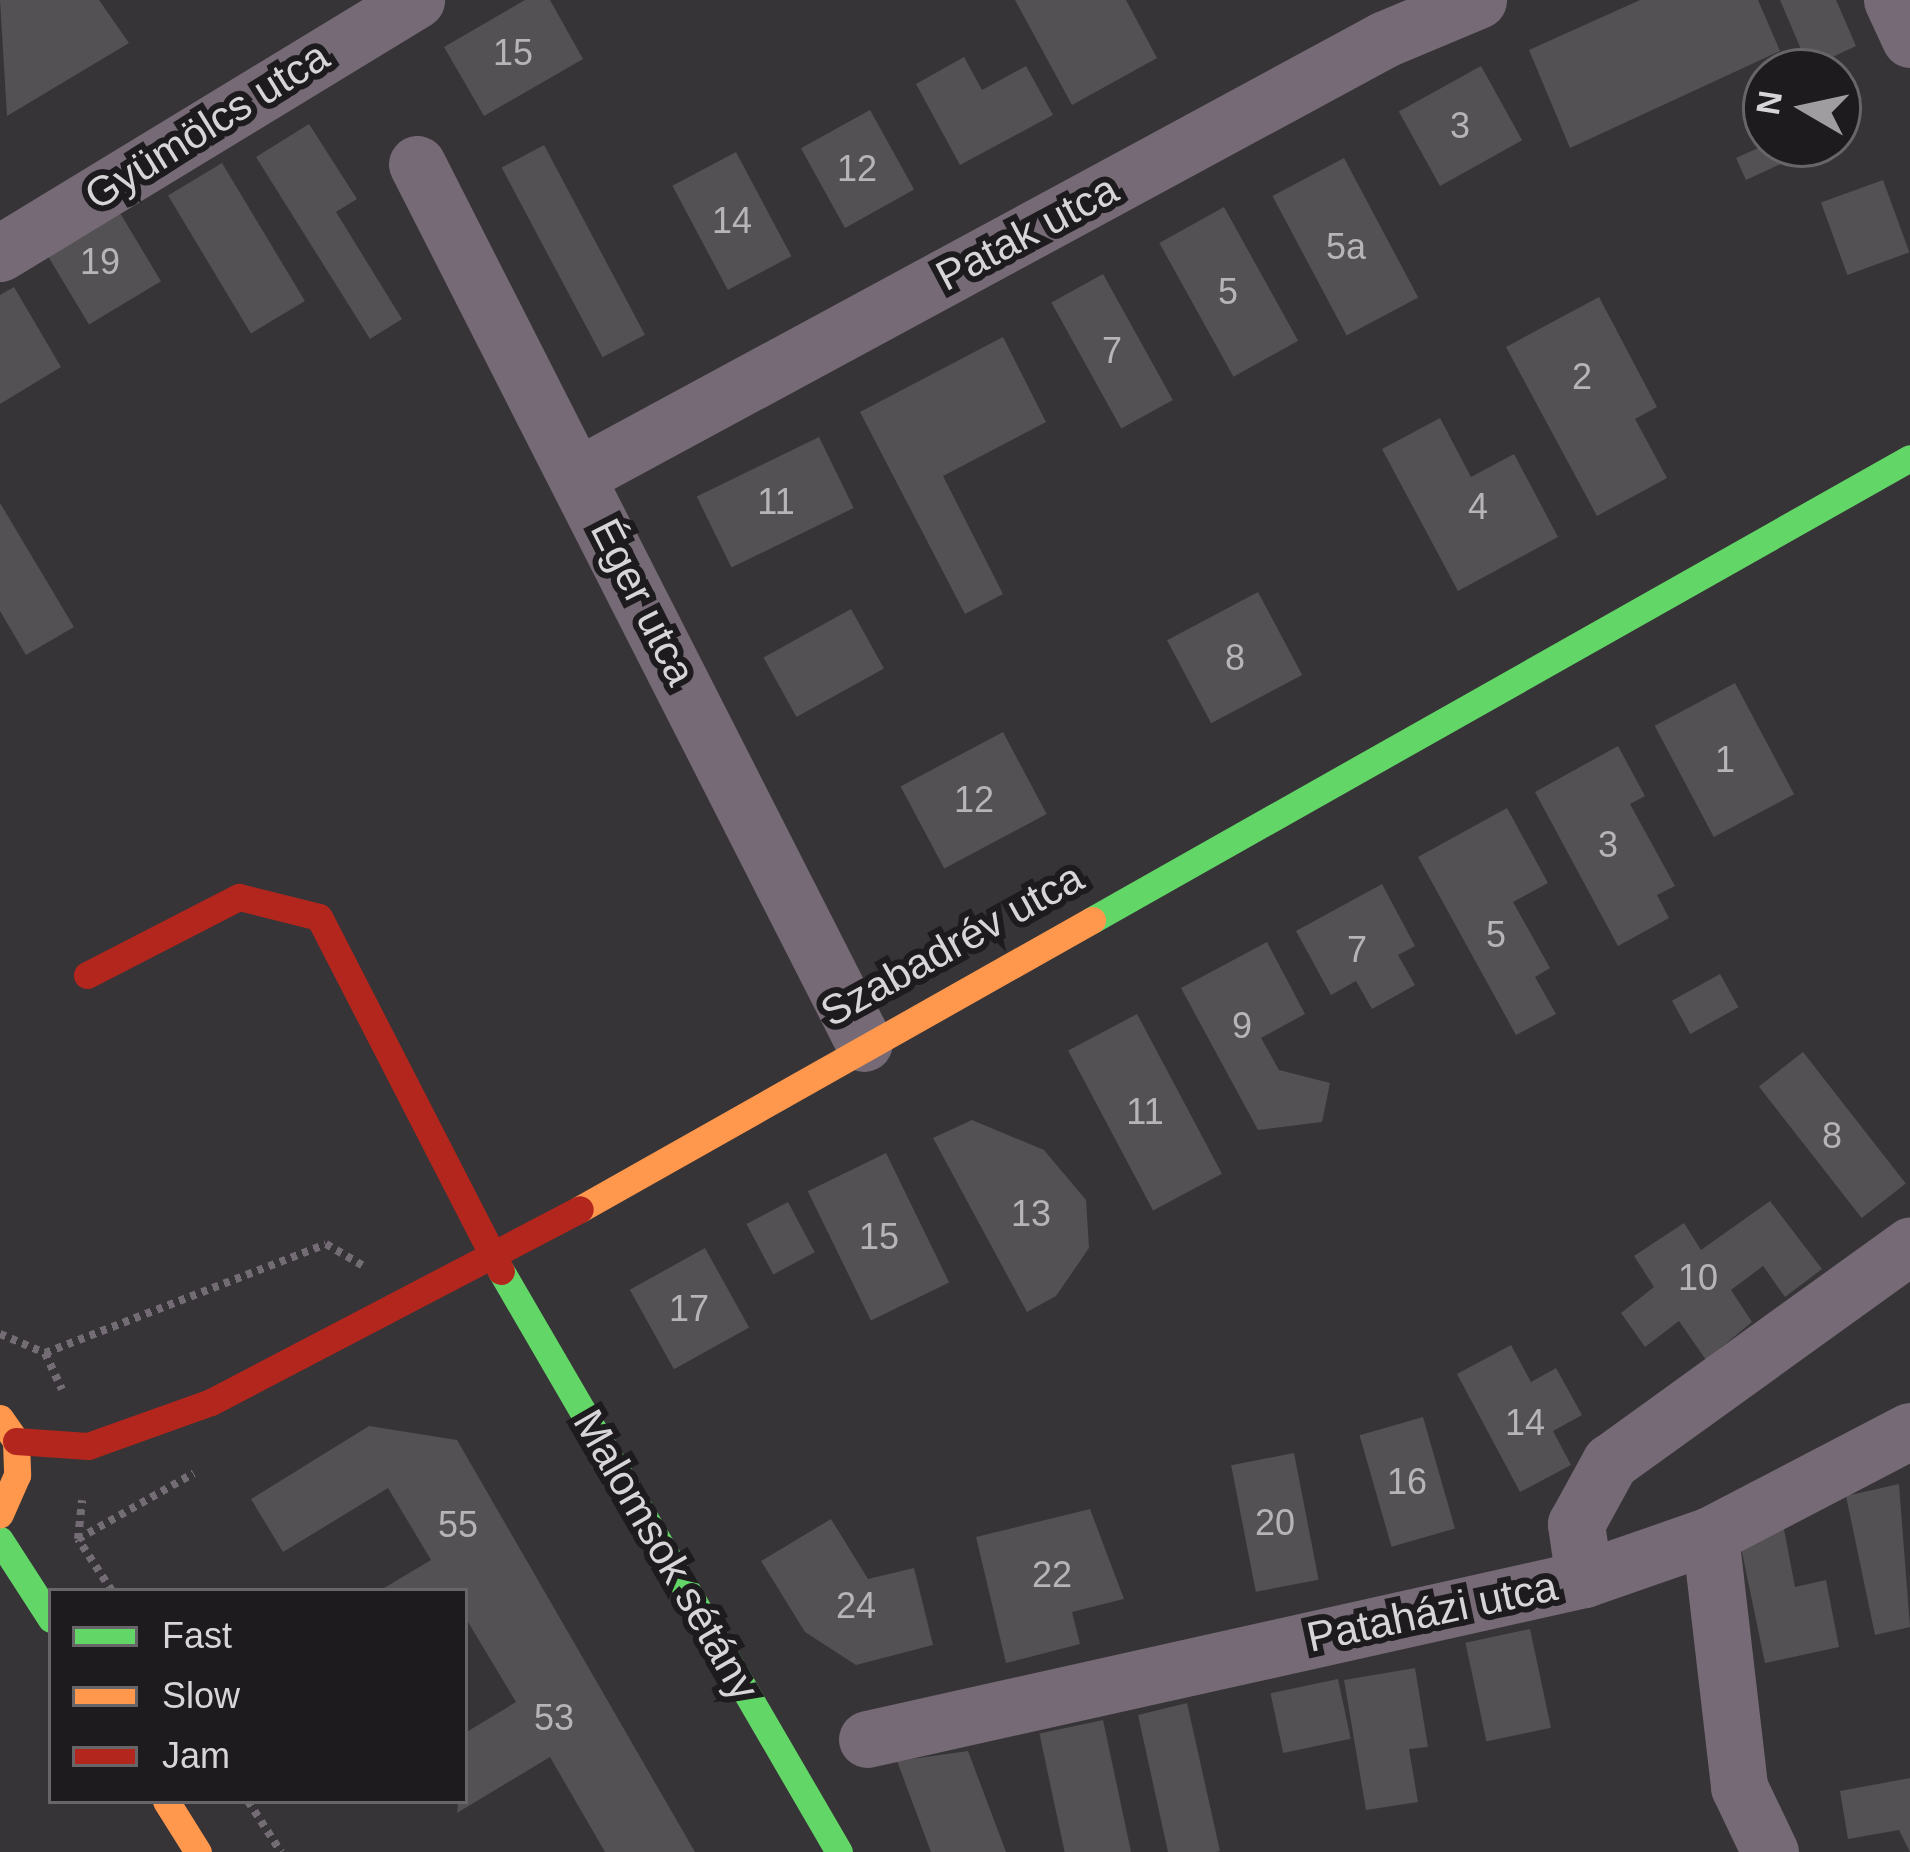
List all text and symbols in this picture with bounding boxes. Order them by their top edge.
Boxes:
street label: Gyümölcs utca [76,31,338,221]
house number: 15 [493,31,533,75]
north arrow [1742,48,1862,168]
text: N [1749,88,1789,117]
house number: 3 [1450,104,1470,148]
house number: 12 [837,147,877,191]
street label: Patak utca [928,164,1126,302]
house number: 14 [712,199,752,243]
house number: 5a [1326,225,1366,269]
house number: 19 [80,240,120,284]
house number: 5 [1218,270,1238,314]
house number: 7 [1102,329,1122,373]
house number: 2 [1572,355,1592,399]
house number: 11 [757,480,795,524]
house number: 4 [1468,485,1488,529]
street label: Éger utca [580,510,706,694]
house number: 8 [1225,636,1245,680]
house number: 1 [1715,738,1735,782]
house number: 12 [954,778,994,822]
house number: 3 [1598,823,1618,867]
street label: Szabadrév utca [812,852,1092,1038]
house number: 5 [1486,913,1506,957]
house number: 7 [1347,928,1367,972]
house number: 9 [1232,1004,1252,1048]
house number: 11 [1126,1090,1164,1134]
house number: 8 [1822,1114,1842,1158]
house number: 13 [1011,1192,1051,1236]
house number: 15 [859,1215,899,1259]
house number: 10 [1678,1256,1718,1300]
house number: 17 [669,1287,709,1331]
street label: Malomsok sétány [562,1401,770,1709]
house number: 14 [1505,1401,1545,1445]
house number: 16 [1387,1460,1427,1504]
house number: 20 [1255,1501,1295,1545]
house number: 55 [438,1503,478,1547]
house number: 22 [1032,1553,1072,1597]
street label: Pataházi utca [1302,1561,1562,1663]
house number: 24 [836,1584,876,1628]
legend [48,1588,468,1804]
text: Fast [162,1615,232,1656]
text: Slow [162,1675,240,1716]
house number: 53 [534,1696,574,1740]
text: Jam [162,1735,230,1776]

